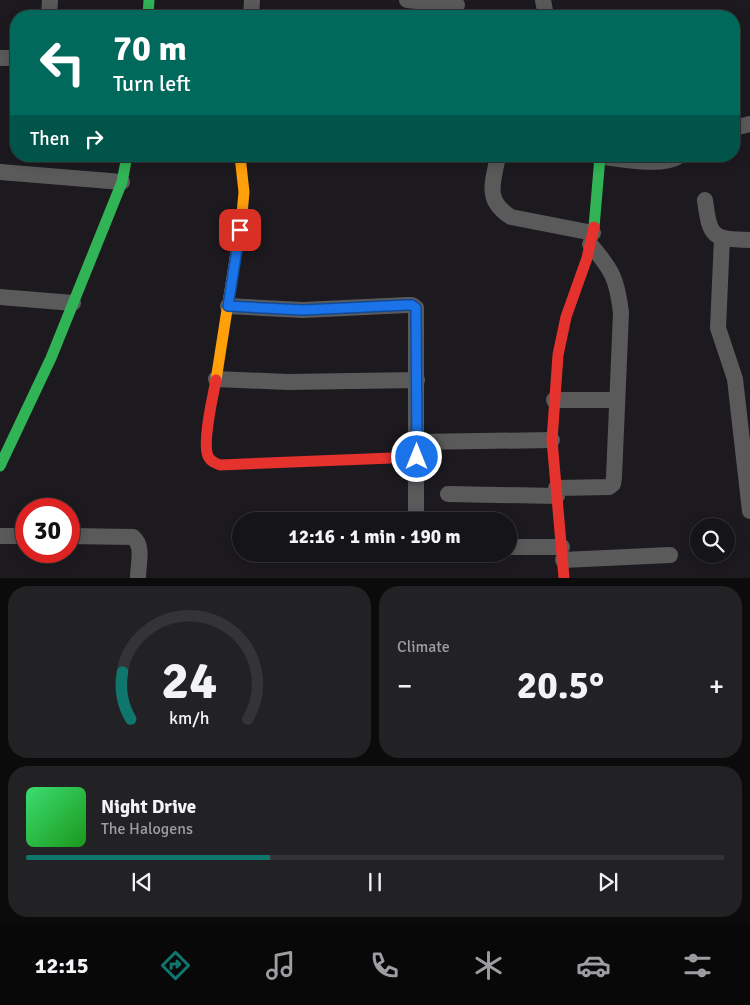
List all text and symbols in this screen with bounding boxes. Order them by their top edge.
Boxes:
text: 70 m [113,27,187,70]
icon: left [30,30,95,95]
text: Turn left [113,70,191,97]
icon: right [80,125,108,153]
text: Then [30,127,70,151]
pin [219,209,261,251]
icon: arrive [226,216,254,244]
position arrow [390,430,442,482]
speed limit sign: 30 [15,498,80,563]
map controls [690,518,735,563]
button: search [690,518,735,563]
text: 12:16 · 1 min · 190 m [288,525,461,549]
text: Climate [397,637,450,657]
text: 24 [161,649,218,713]
text: 20.5° [517,662,604,709]
text: − [397,669,412,703]
text: + [709,669,724,703]
text: km/h [169,707,210,729]
text: Night Drive [101,795,196,819]
text: The Halogens [101,819,193,839]
icon: previous [128,868,156,896]
icon: pause [361,868,389,896]
icon: next [594,868,622,896]
icon: directions [158,948,193,983]
icon: music [263,948,298,983]
icon: phone [367,948,402,983]
icon: climate [471,948,506,983]
icon: car [576,948,611,983]
icon: filters [680,948,715,983]
text: 12:15 [35,952,89,979]

